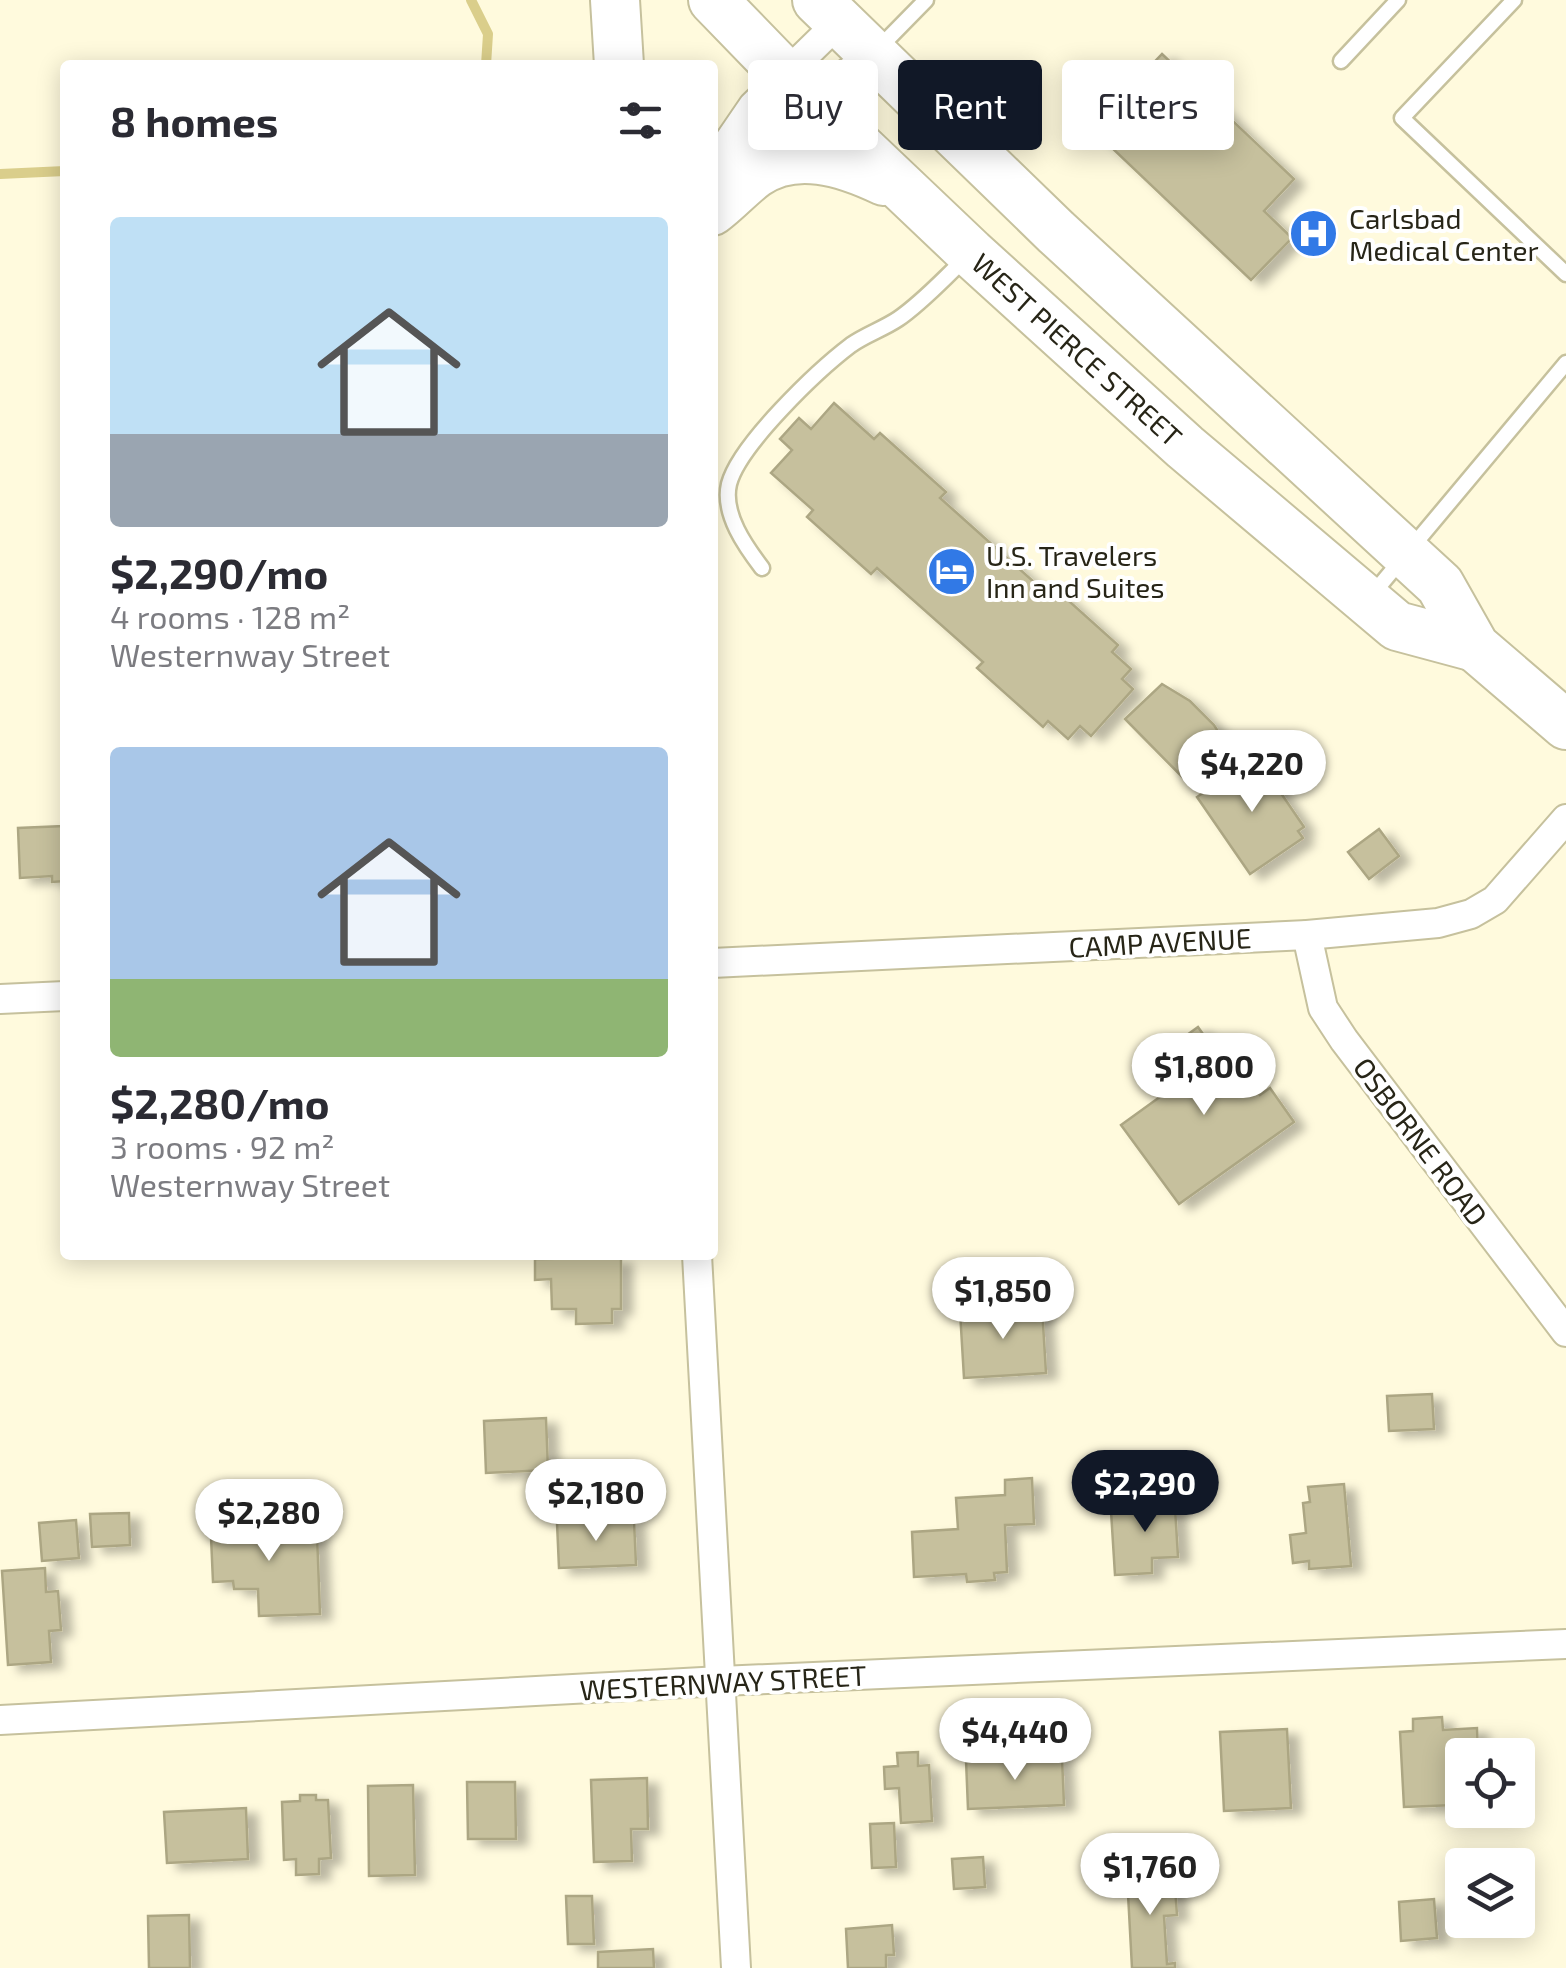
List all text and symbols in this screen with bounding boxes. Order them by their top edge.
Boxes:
chip: Buy [748,60,878,150]
chip: Rent [898,60,1042,150]
chip: Filters [1062,60,1234,150]
icon: filters [613,93,668,148]
text: 8 homes [110,95,278,145]
place label: Carlsbad Medical Center [1349,201,1539,267]
hospital icon: Carlsbad Medical Center [1288,208,1340,260]
street label: WEST PIERCE STREET [965,246,1189,453]
icon: home [299,282,479,462]
place label: U.S. Travelers Inn and Suites [986,538,1165,604]
hotel icon: U.S. Travelers Inn and Suites [925,545,977,597]
text: $2,290/mo [110,547,328,597]
text: 4 rooms · 128 m² [110,597,350,635]
text: Westernway Street [110,635,390,673]
pin: $4,220 [1171,730,1333,815]
text: $4,220 [1200,743,1304,781]
icon: home [299,812,479,992]
street label: CAMP AVENUE [1068,920,1252,964]
pin: $1,800 [1123,1033,1285,1118]
text: $1,800 [1154,1046,1254,1084]
street label: OSBORNE ROAD [1347,1050,1495,1232]
text: $2,280/mo [110,1077,330,1127]
text: 3 rooms · 92 m² [110,1127,335,1165]
text: Westernway Street [110,1165,390,1203]
pin: $1,850 [922,1257,1084,1342]
text: $1,850 [954,1270,1052,1308]
pin: $2,290 [1064,1450,1226,1535]
pin: $2,180 [515,1459,677,1544]
text: $2,290 [1094,1463,1196,1501]
text: $2,180 [547,1472,645,1510]
pin: $2,280 [188,1479,350,1564]
text: $2,280 [217,1492,321,1530]
street label: WESTERNWAY STREET [579,1658,867,1706]
pin: $4,440 [934,1698,1096,1783]
text: $4,440 [961,1711,1069,1749]
map controls [1445,1738,1535,1938]
button: locate [1445,1738,1535,1828]
pin: $1,760 [1069,1833,1231,1918]
text: $1,760 [1102,1846,1198,1884]
button: layers [1445,1848,1535,1938]

